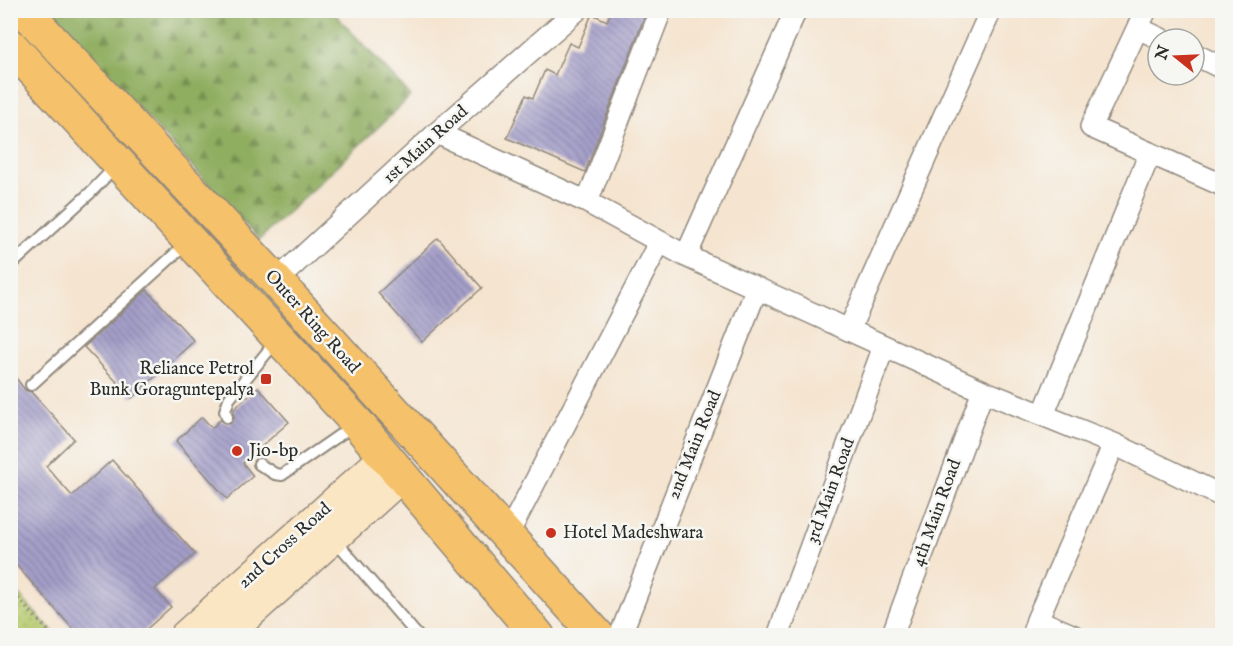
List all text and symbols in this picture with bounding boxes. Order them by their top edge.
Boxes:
north arrow [1146,27,1206,87]
text: N [1152,43,1175,64]
street label: 1st Main Road [379,100,474,189]
street label: Outer Ring Road [259,265,365,379]
place label: Reliance Petrol Bunk Goraguntepalya [89,358,254,402]
marker: Reliance Petrol Bunk Goraguntepalya [259,372,273,386]
street label: 2nd Main Road [663,387,727,503]
street label: 3rd Main Road [801,435,861,547]
place label: Jio-bp [247,440,299,463]
marker: Jio-bp [230,444,244,458]
street label: 4th Main Road [907,456,967,570]
street label: 2nd Cross Road [233,498,337,594]
place label: Hotel Madeshwara [563,522,704,545]
marker: Hotel Madeshwara [544,526,558,540]

